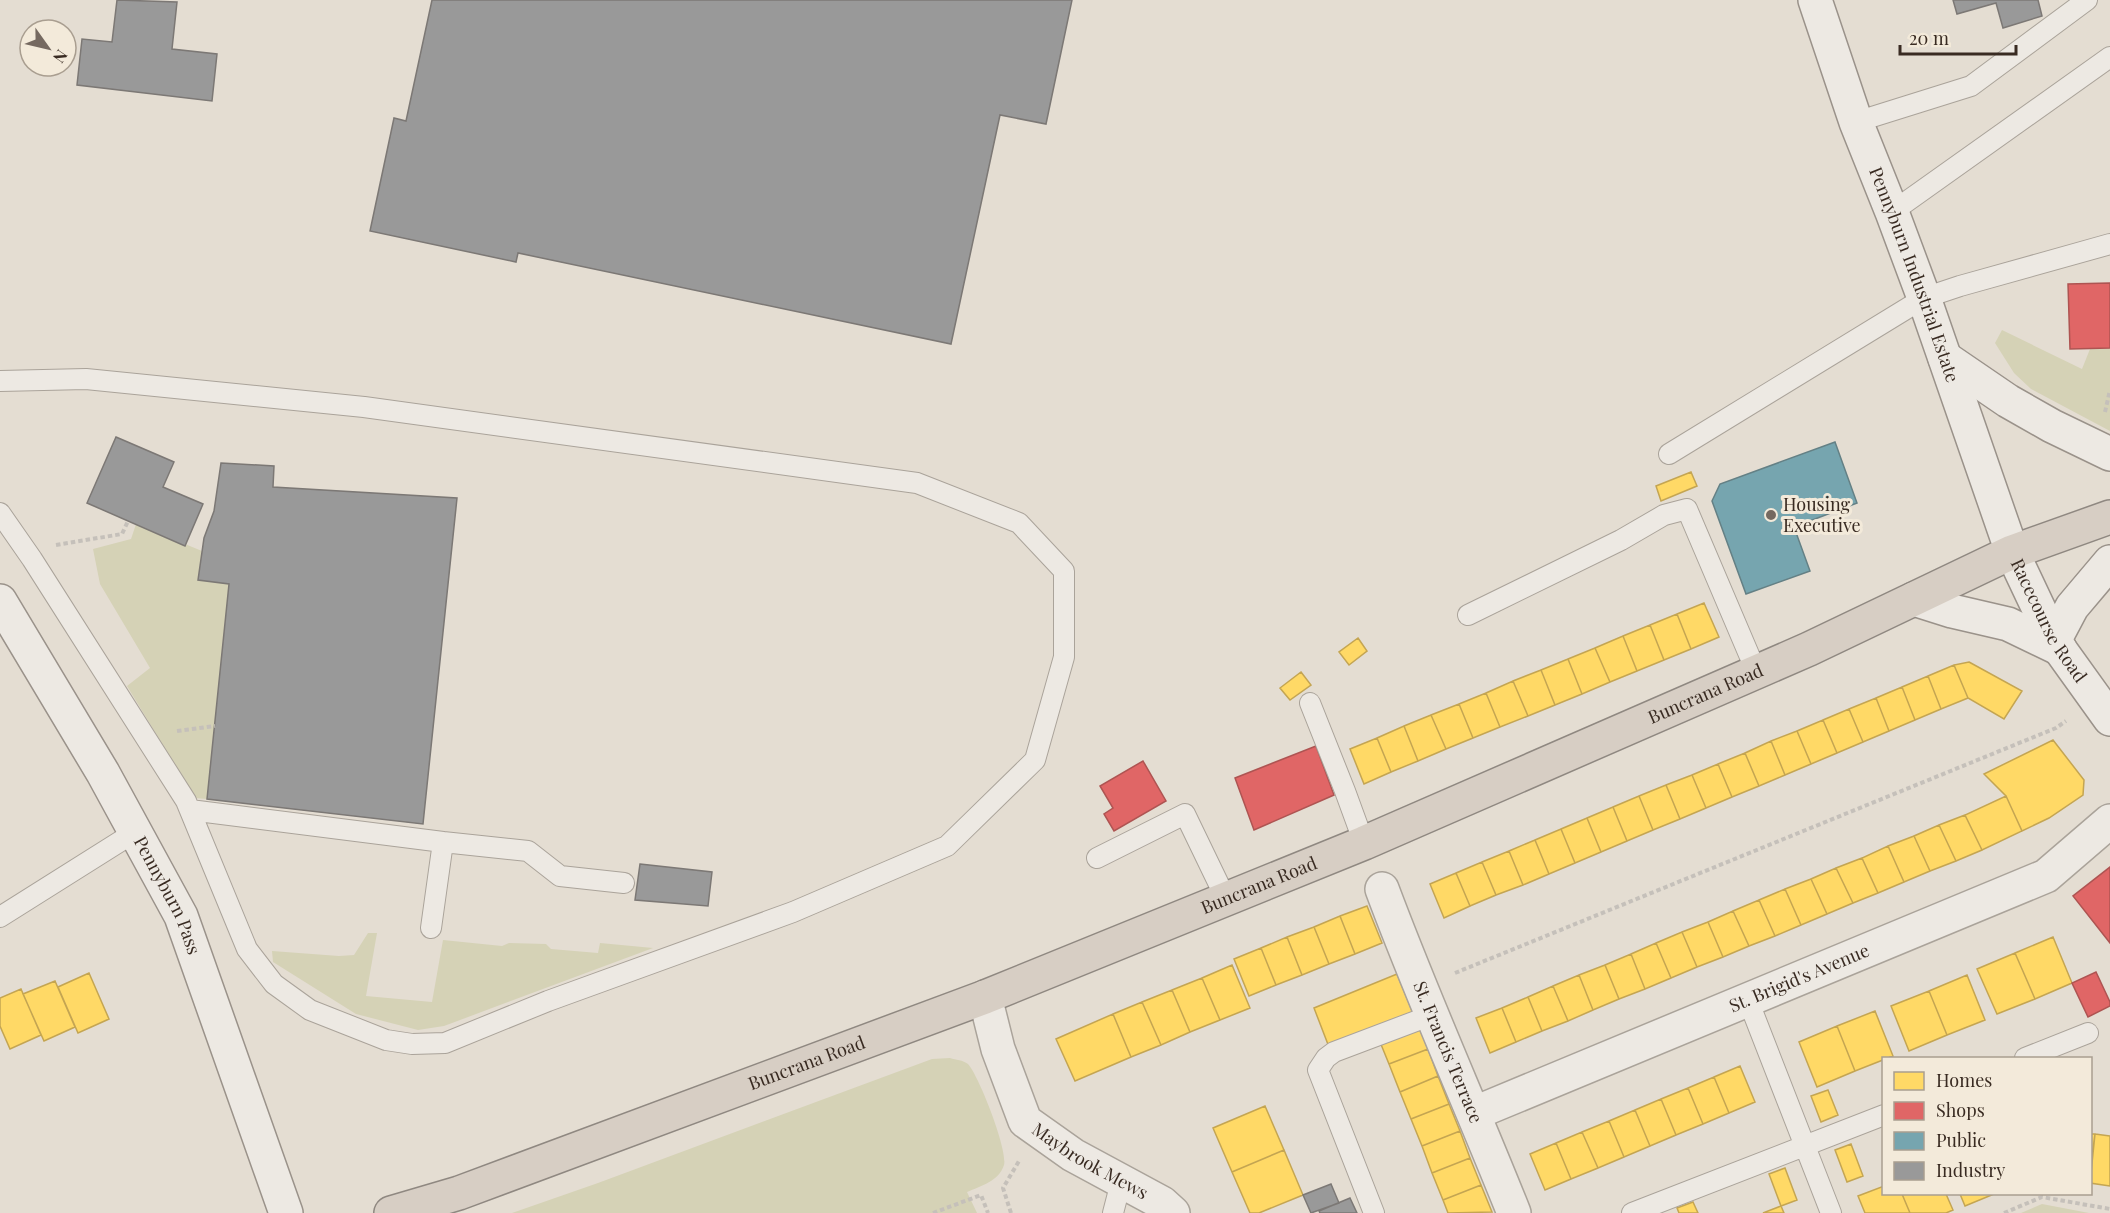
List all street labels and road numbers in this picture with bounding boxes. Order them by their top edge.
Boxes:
street label: Pennyburn Industrial Estate [1864,163,1965,385]
street label: Racecourse Road [2006,554,2093,687]
street label: Buncrana Road [1644,657,1767,729]
street label: Pennyburn Pass [129,832,207,958]
street label: Buncrana Road [1197,850,1321,919]
street label: St. Brigid's Avenue [1725,938,1872,1017]
street label: St. Francis Terrace [1408,977,1489,1127]
street label: Buncrana Road [745,1030,869,1095]
street label: Maybrook Mews [1028,1117,1152,1204]

